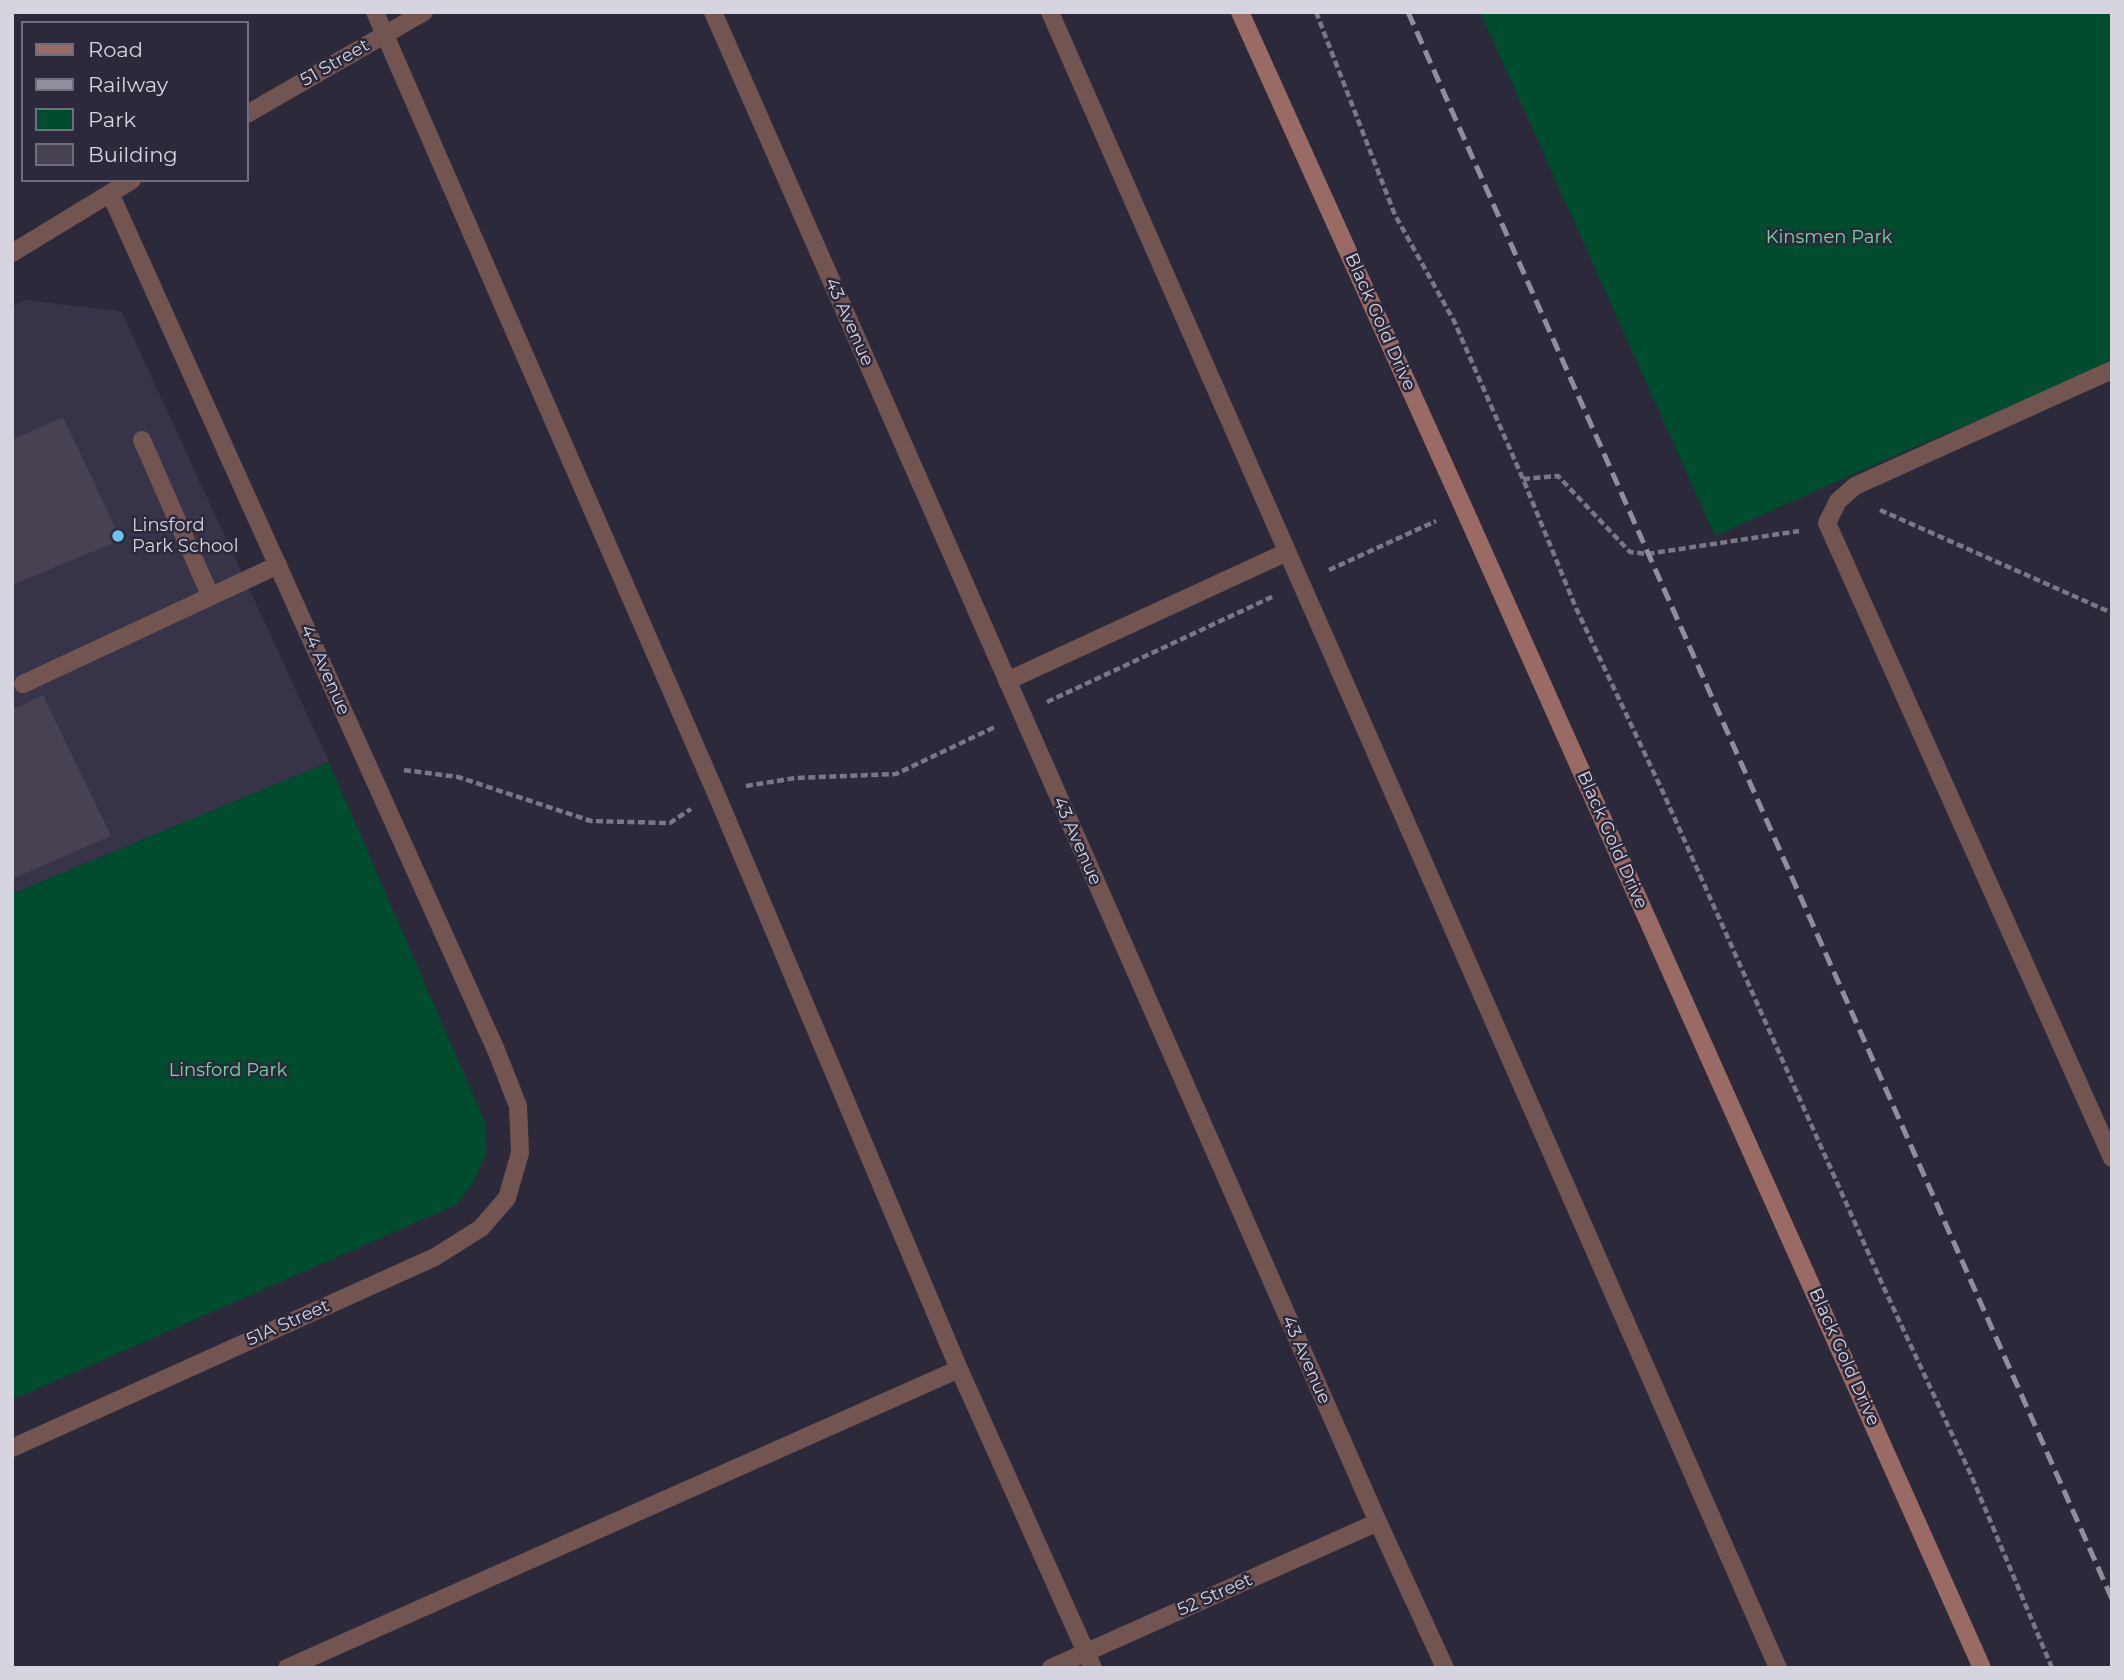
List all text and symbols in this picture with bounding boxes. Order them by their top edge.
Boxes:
legend [21,21,248,182]
street label: 51 Street [297,35,373,91]
text: Road [88,37,143,62]
text: Railway [88,72,168,97]
text: Park [88,107,136,132]
text: Building [88,142,178,167]
park label: Kinsmen Park [1766,227,1892,249]
street label: Black Gold Drive [1340,250,1420,394]
street label: 43 Avenue [820,274,878,370]
place label: Linsford Park School [132,515,238,558]
marker: Linsford Park School [110,528,126,544]
street label: 44 Avenue [296,622,354,718]
street label: Black Gold Drive [1572,768,1652,912]
street label: 43 Avenue [1048,793,1106,889]
park label: Linsford Park [169,1060,287,1082]
street label: Black Gold Drive [1804,1285,1884,1429]
street label: 51A Street [243,1295,333,1351]
street label: 43 Avenue [1277,1312,1335,1408]
street label: 52 Street [1174,1569,1256,1621]

